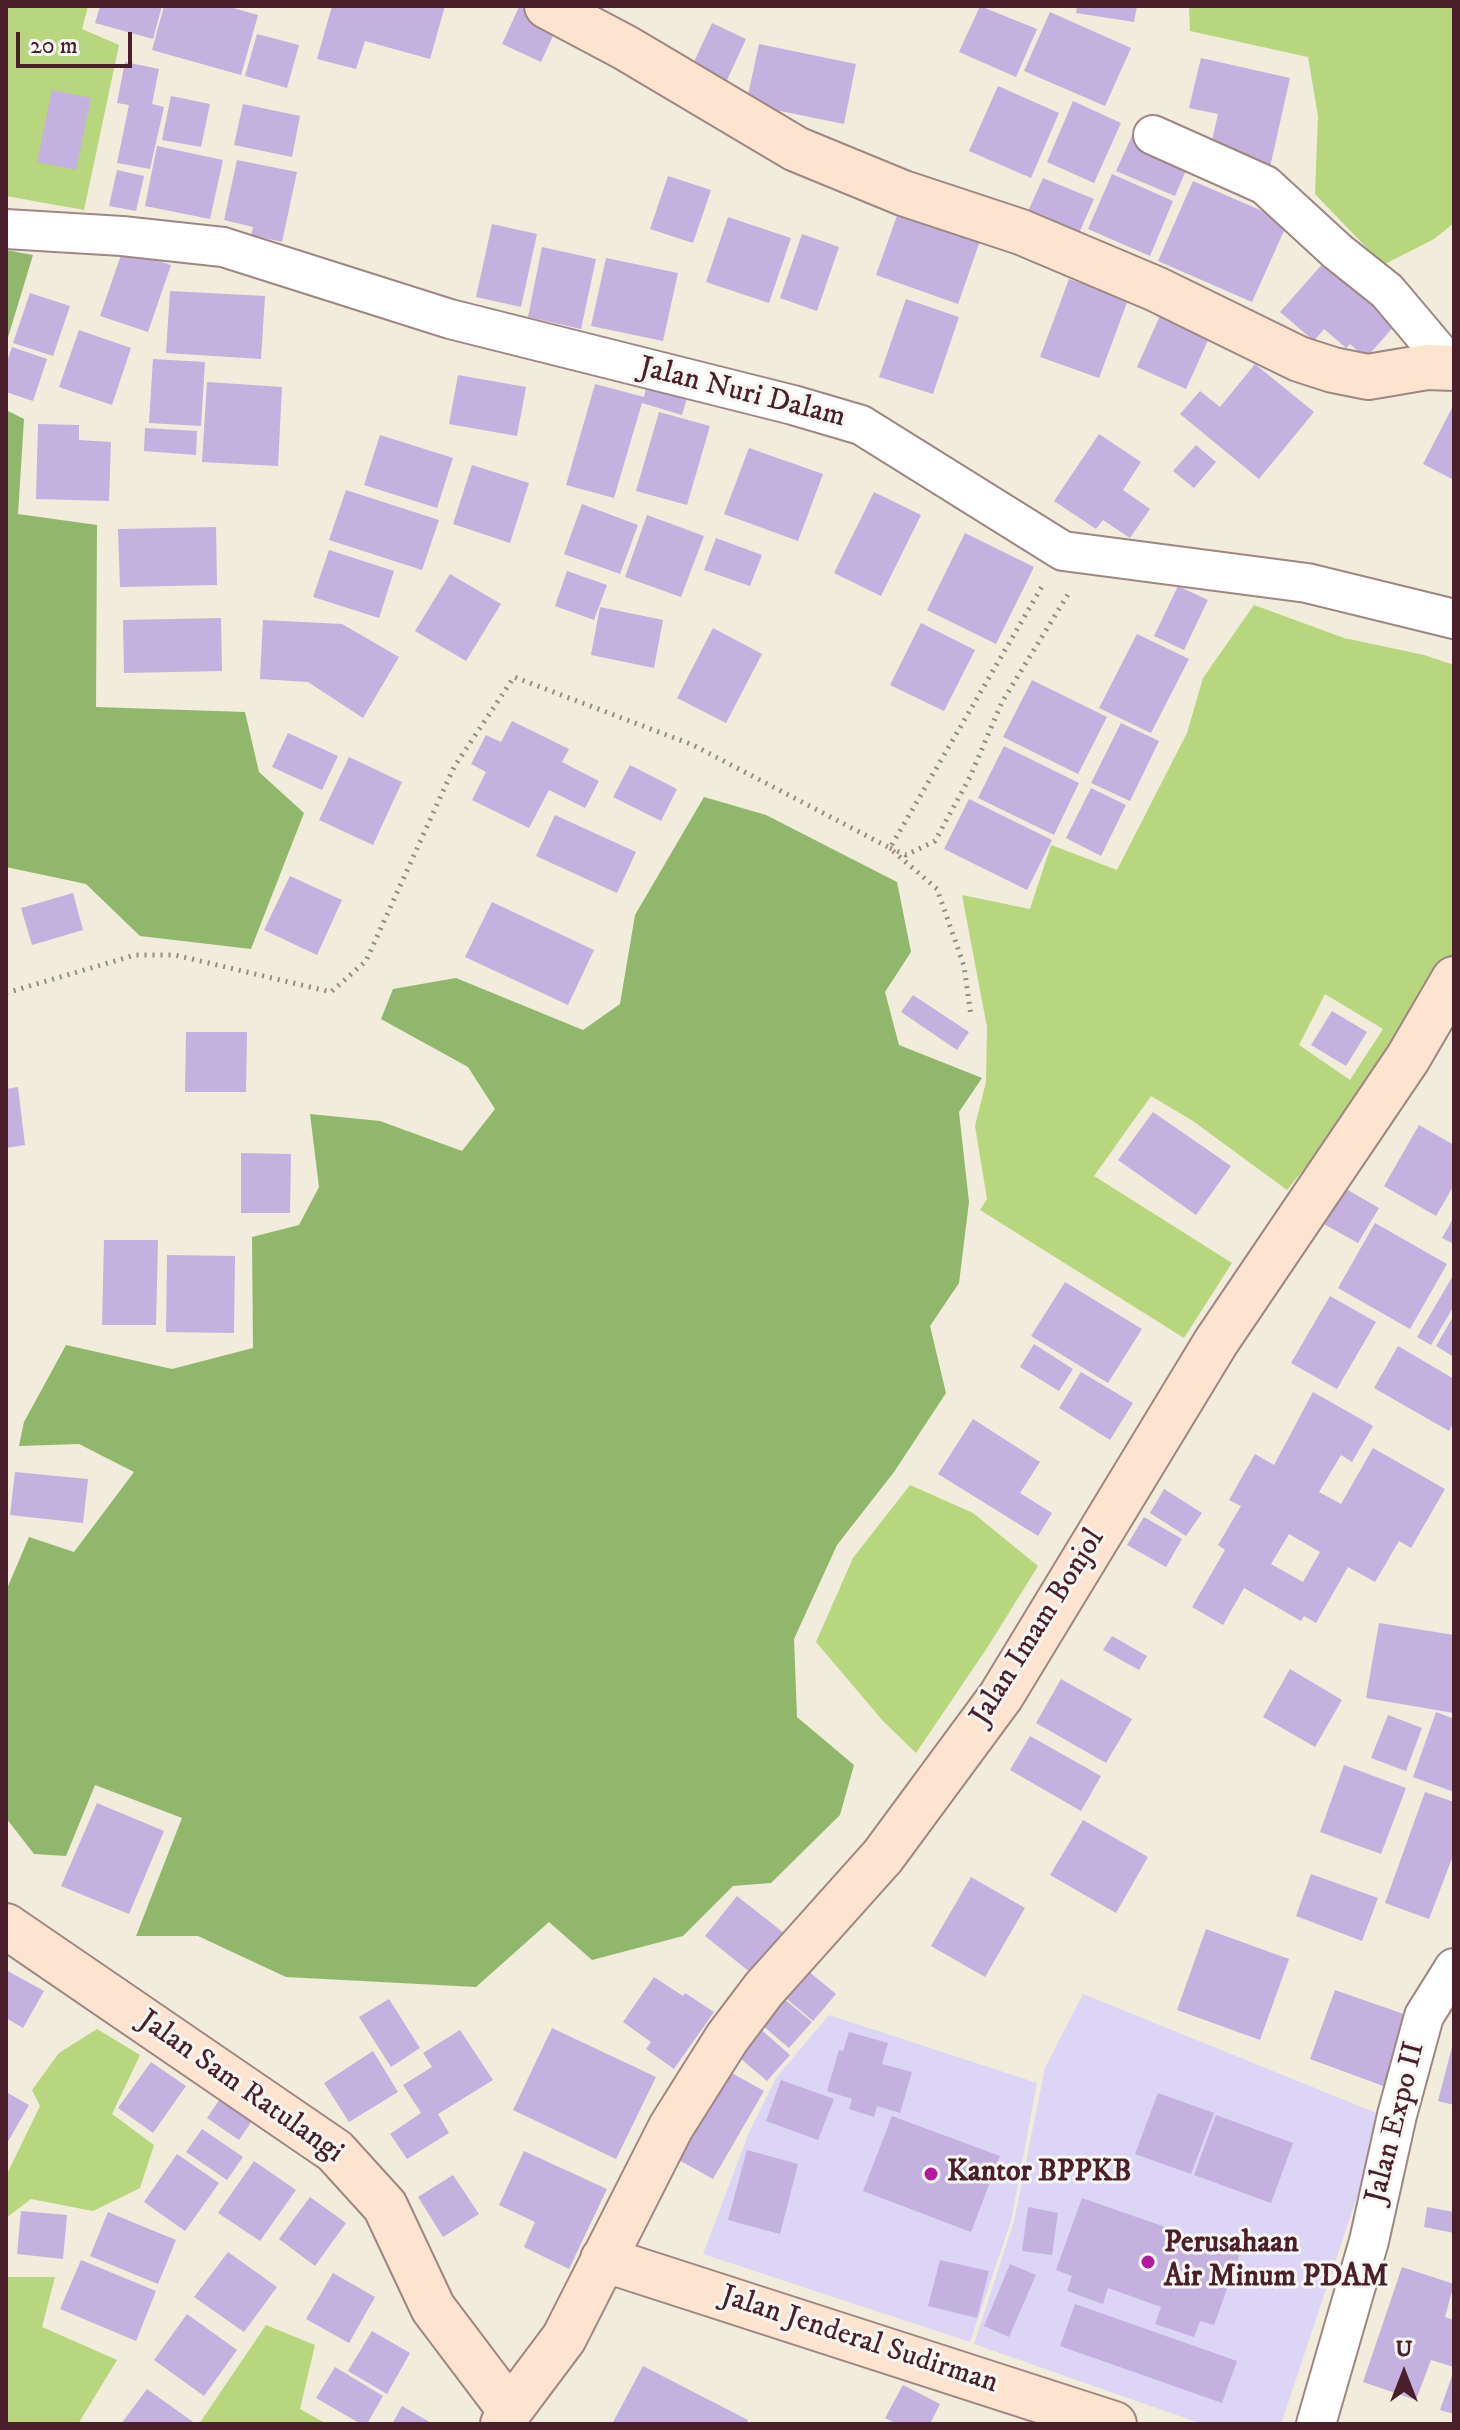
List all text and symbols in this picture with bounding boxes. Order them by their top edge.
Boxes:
scale bar [20,16,136,66]
text: 20 m [30,31,78,61]
street label: Jalan Nuri Dalam [635,351,849,437]
street label: Jalan Imam Bonjol [964,1523,1114,1733]
street label: Jalan Sam Ratulangi [131,2004,349,2172]
street label: Jalan Expo II [1360,2039,1434,2207]
place label: Kantor BPPKB [947,2156,1132,2192]
marker: Kantor BPPKB [922,2165,940,2183]
place label: Perusahaan Air Minum PDAM [1164,2227,1389,2298]
marker: Perusahaan Air Minum PDAM [1139,2253,1157,2271]
street label: Jalan Jenderal Sudirman [716,2279,1002,2403]
north arrow [1364,2334,1444,2414]
text: U [1395,2336,1413,2363]

